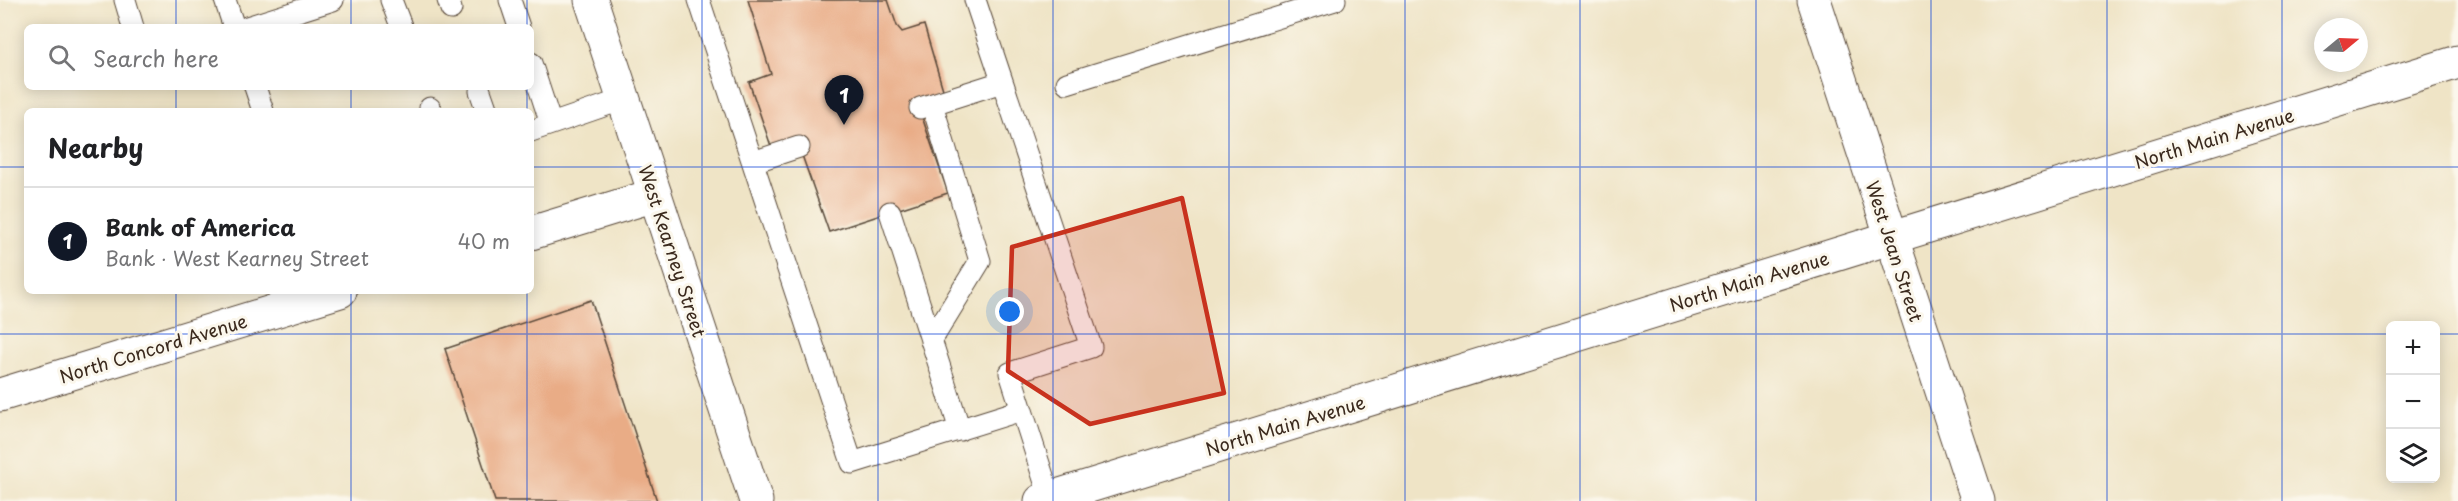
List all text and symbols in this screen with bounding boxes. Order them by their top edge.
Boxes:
north arrow [2314,18,2368,72]
search box [24,24,534,90]
icon: search [45,41,78,74]
text: Search here [93,41,219,74]
pin: 1 [824,76,864,125]
street label: North Main Avenue [2131,101,2297,175]
text: Nearby [48,128,143,167]
street label: West Kearney Street [632,161,714,341]
street label: West Jean Street [1859,177,1931,325]
text: Bank of America [105,210,296,243]
text: 1 [63,226,72,256]
text: 40 m [458,226,510,256]
text: Bank · West Kearney Street [105,243,369,273]
street label: North Main Avenue [1666,244,1832,318]
your location [995,297,1024,326]
street label: North Concord Avenue [56,307,250,389]
map controls [2386,321,2440,483]
button: + [2386,321,2440,375]
button: − [2386,375,2440,429]
street label: North Main Avenue [1202,388,1368,462]
button: layers [2386,429,2440,483]

